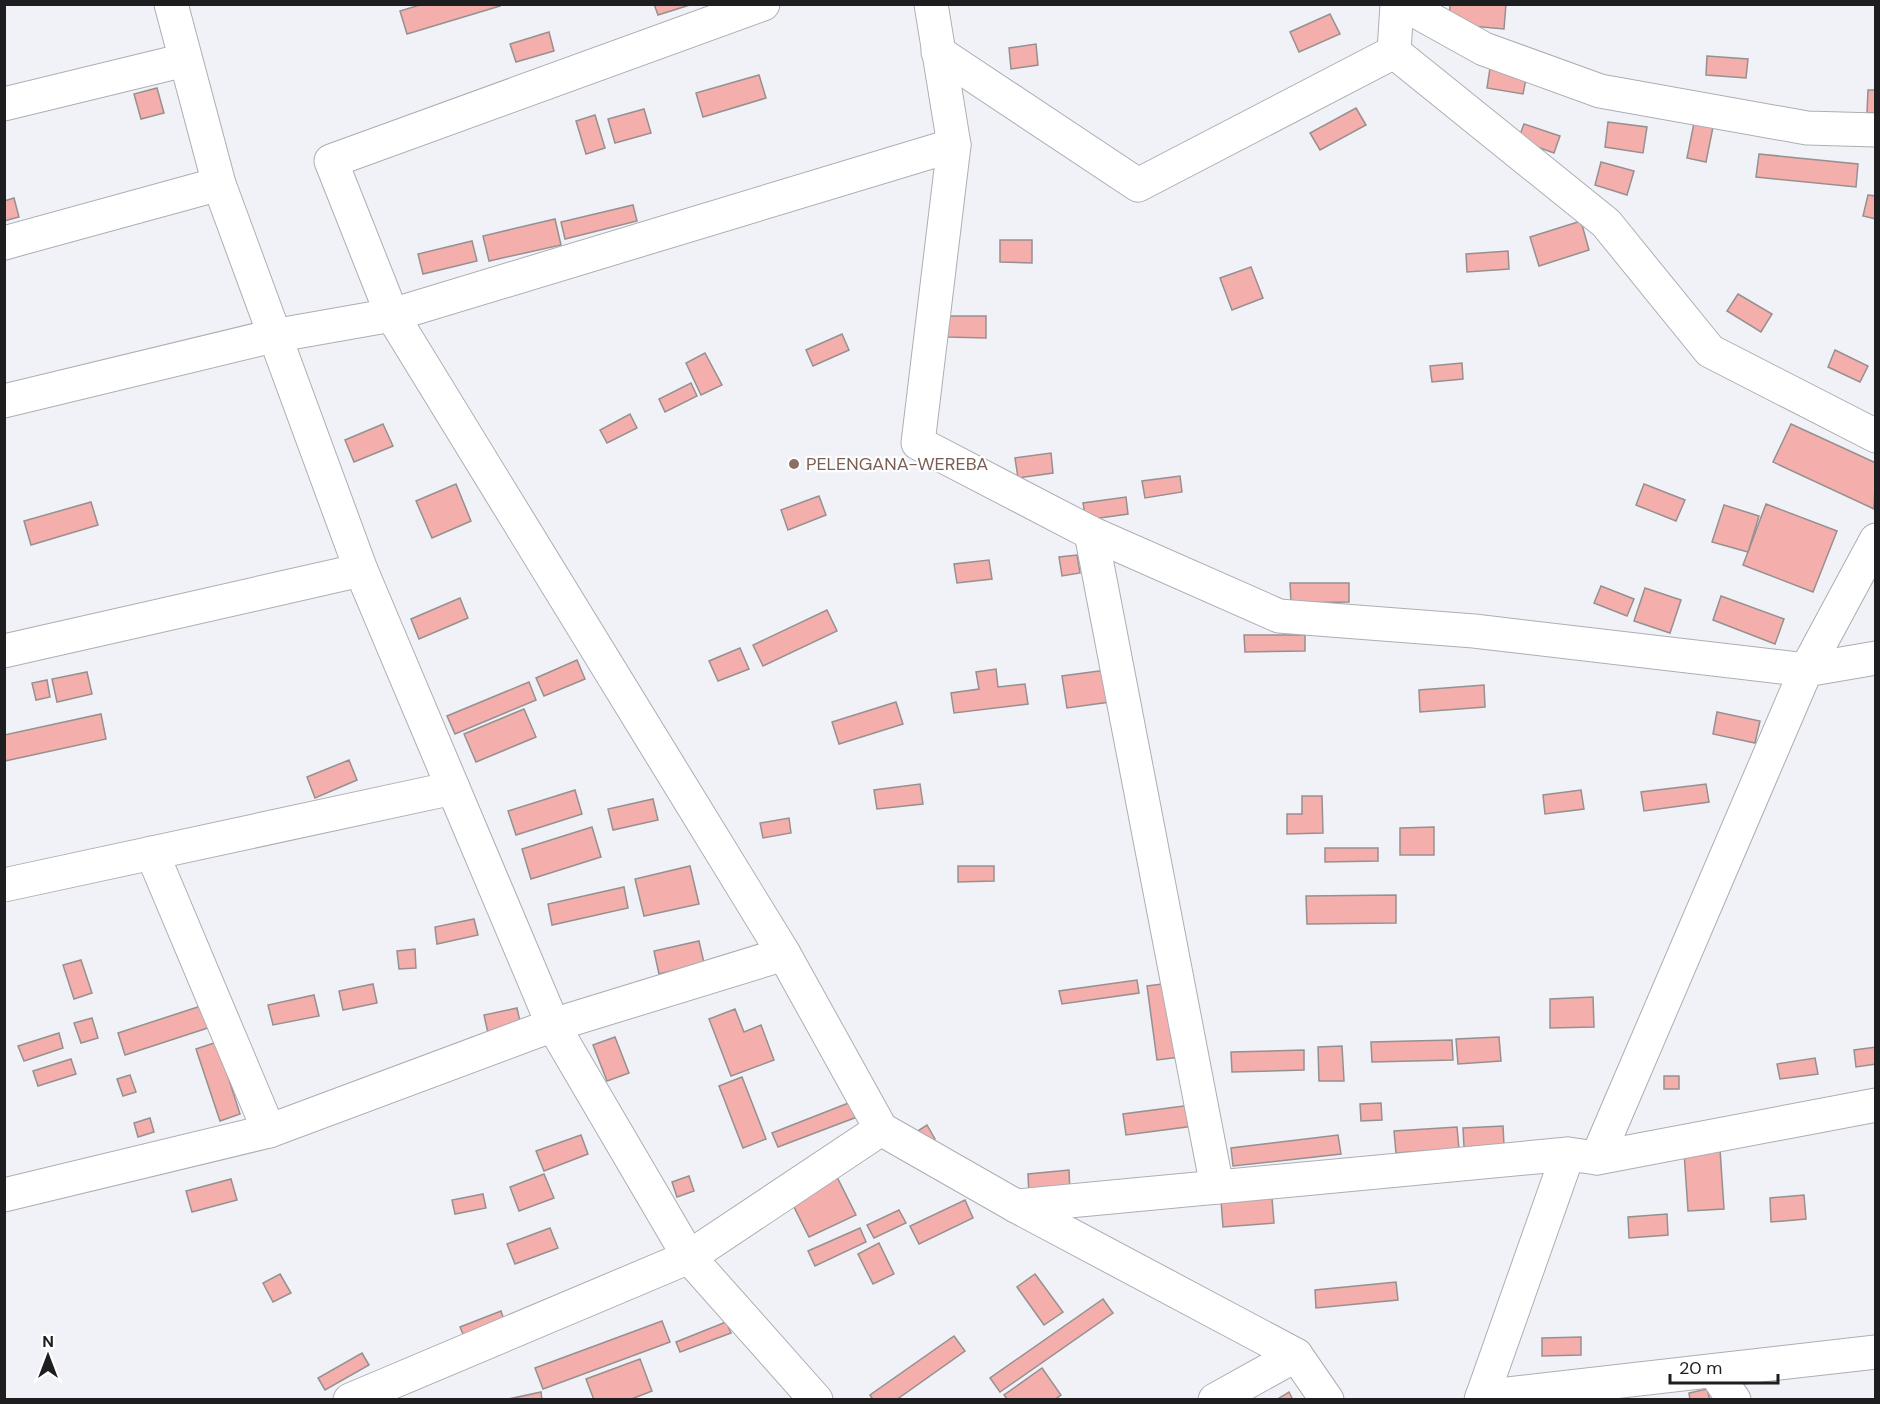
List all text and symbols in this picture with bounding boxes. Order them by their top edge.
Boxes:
place label: PELENGANA-WEREBA [806,452,988,476]
marker: PELENGANA-WEREBA [787,457,801,471]
north arrow [18,1326,78,1386]
text: N [42,1331,54,1352]
scale bar [1670,1347,1778,1385]
text: 20 m [1679,1356,1722,1380]

